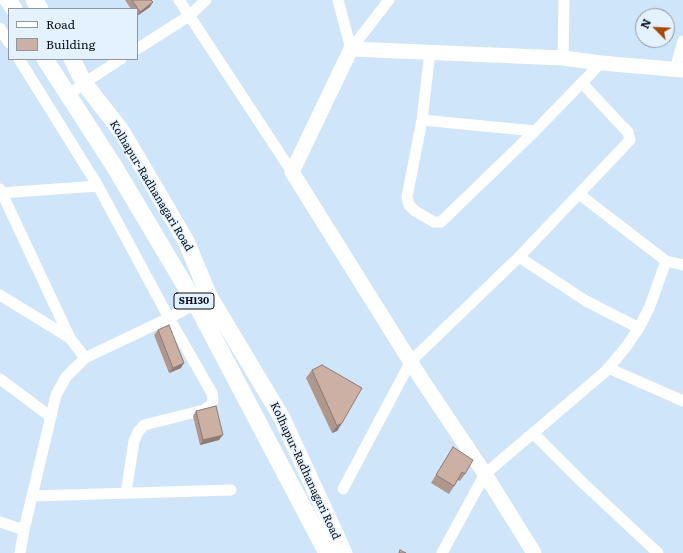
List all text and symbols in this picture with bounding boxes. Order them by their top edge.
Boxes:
legend [8,8,138,60]
north arrow [635,8,675,48]
text: Road [46,15,75,33]
text: N [636,16,654,31]
text: Building [46,35,95,53]
street label: Kolhapur-Radhanagari Road [107,118,195,254]
road number: SH130 [174,293,214,309]
street label: Kolhapur-Radhanagari Road [267,400,343,542]

